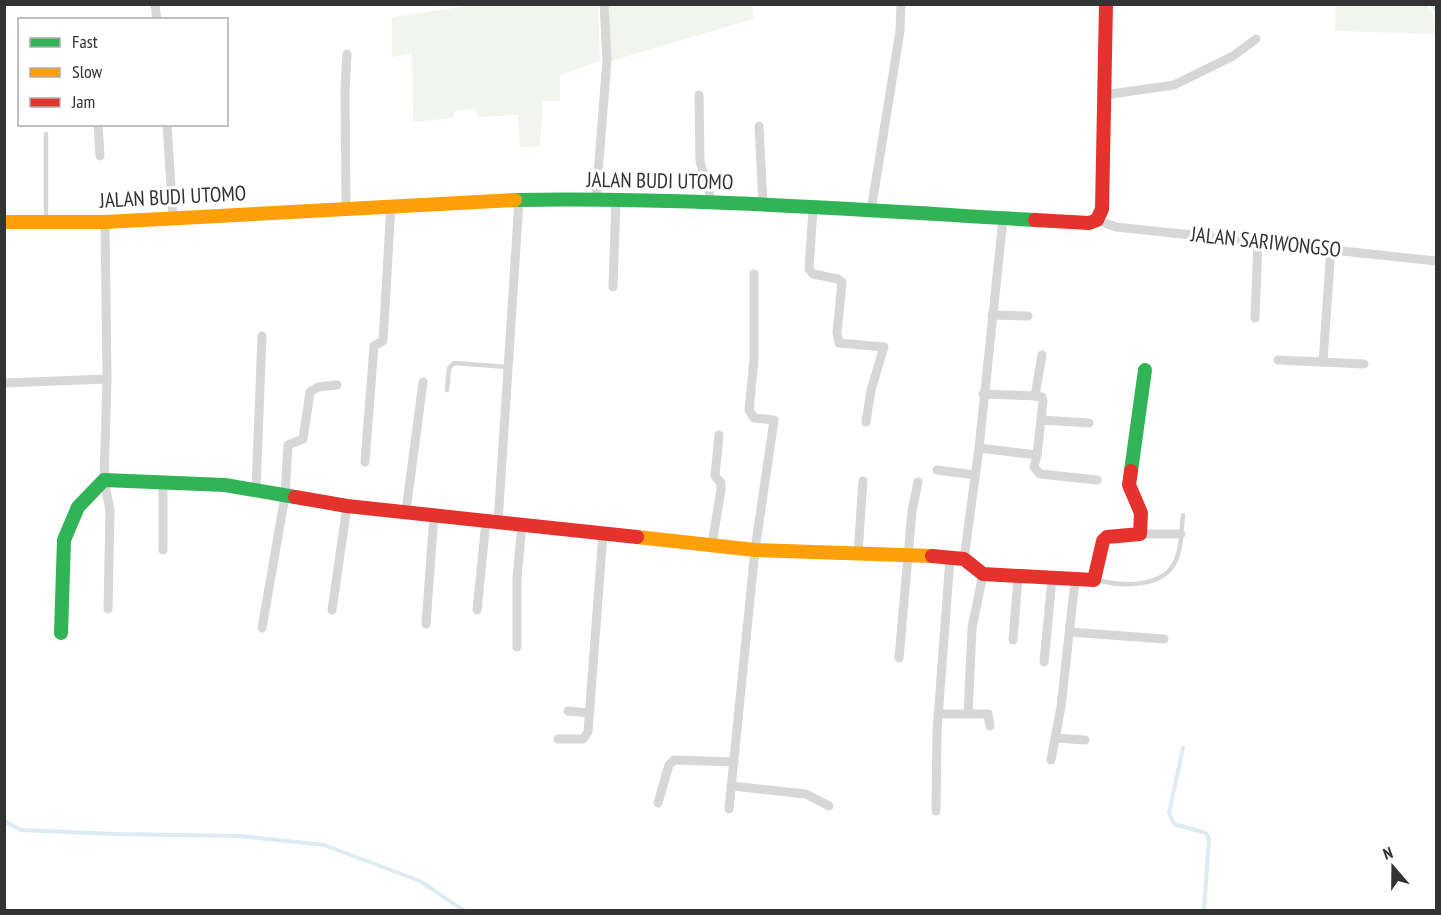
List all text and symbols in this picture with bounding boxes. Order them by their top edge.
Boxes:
legend [18,18,228,126]
text: Fast [72,30,98,53]
text: Slow [72,60,103,83]
text: Jam [71,90,95,113]
street label: JALAN BUDI UTOMO [585,166,734,195]
street label: JALAN BUDI UTOMO [98,179,247,214]
street label: JALAN SARIWONGSO [1189,220,1342,263]
north arrow [1363,837,1423,897]
text: N [1380,842,1395,864]

